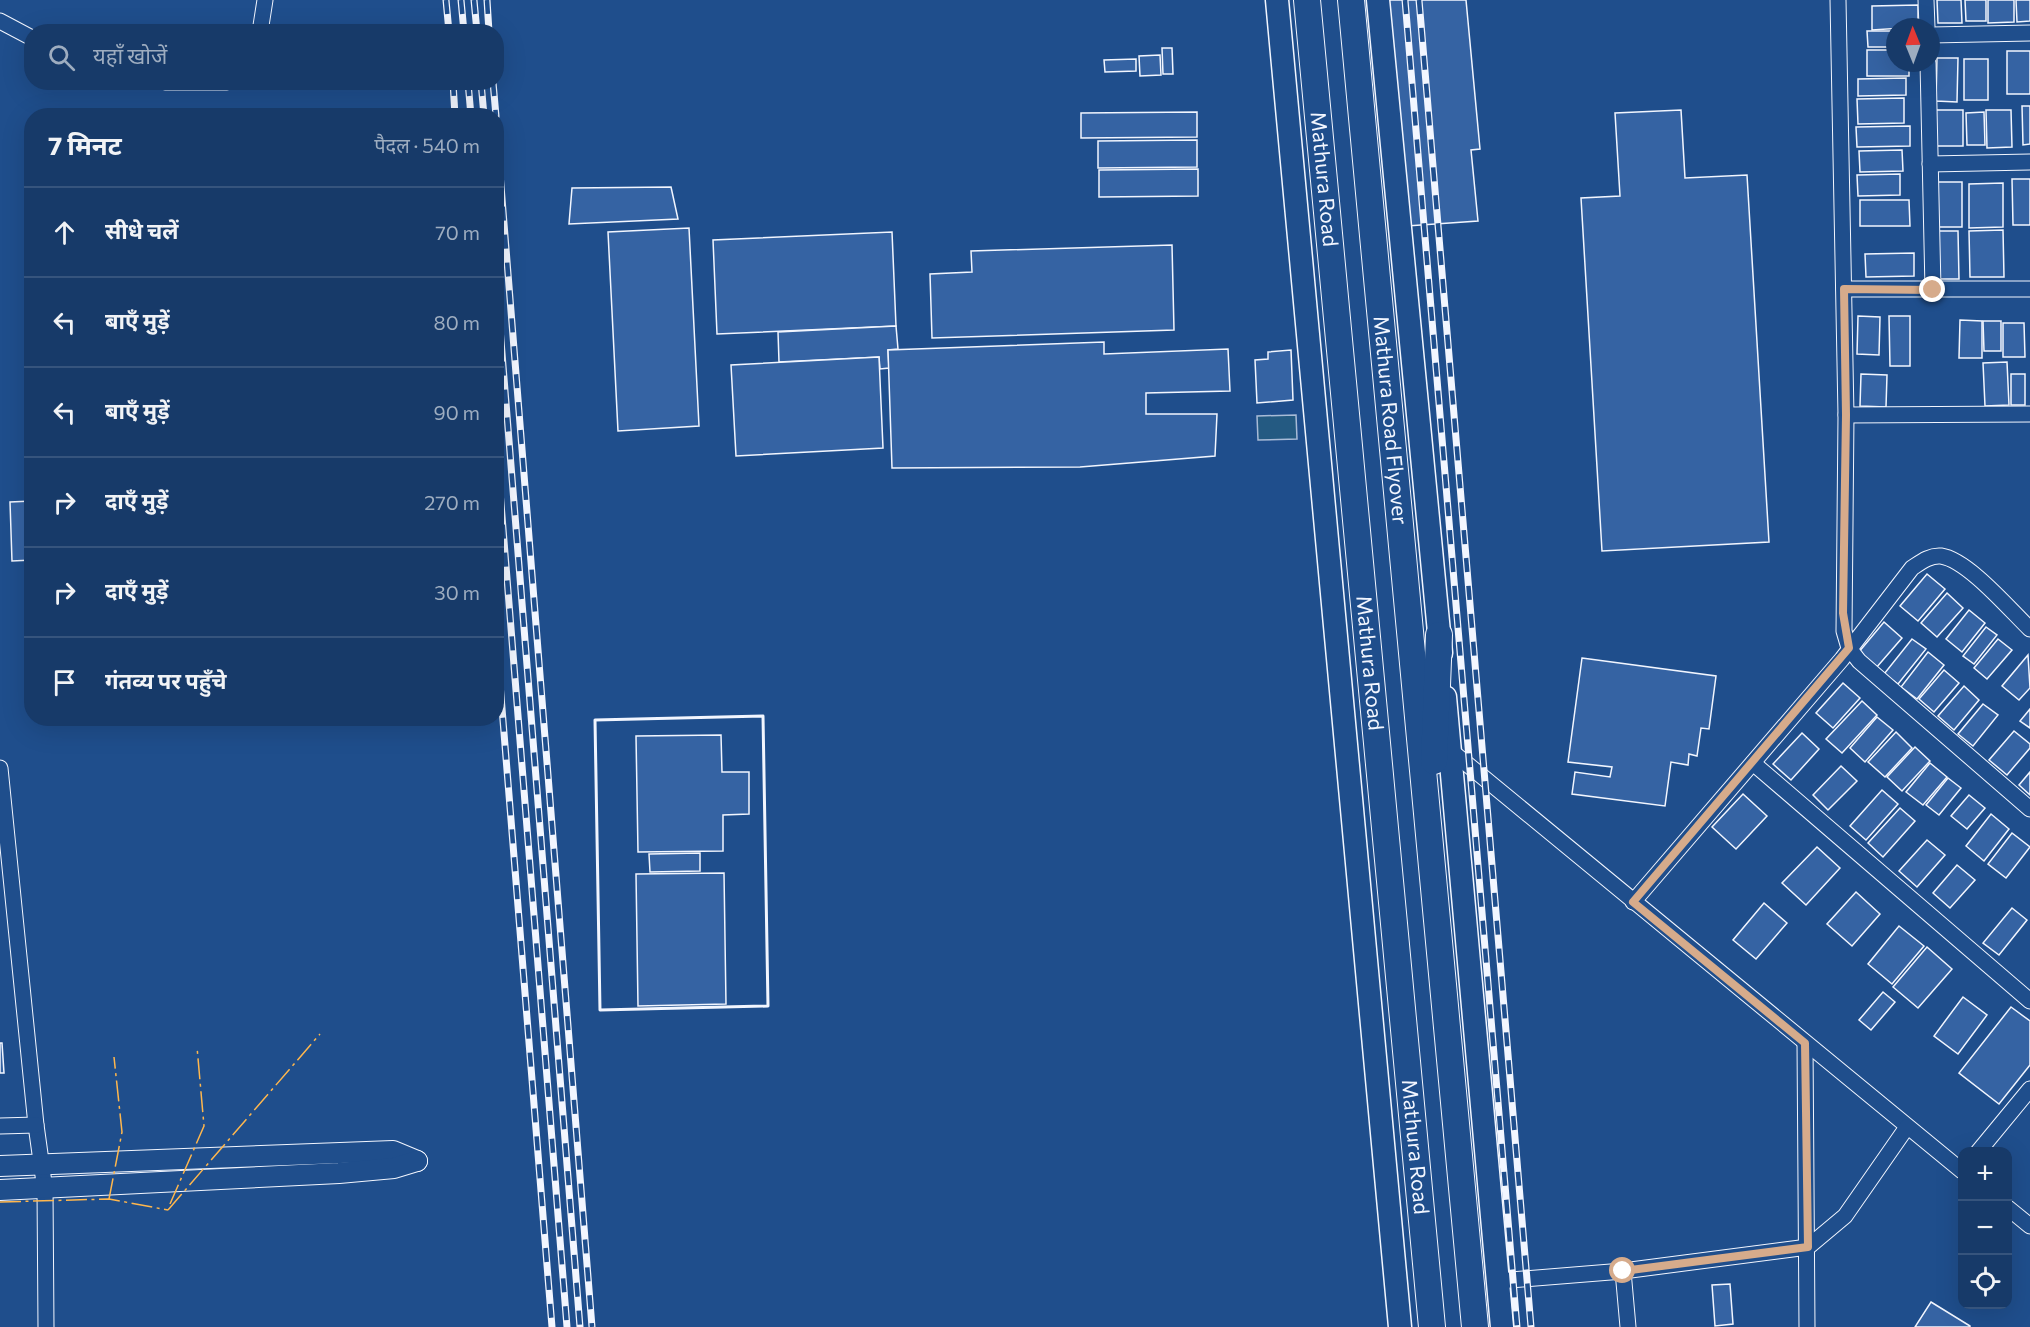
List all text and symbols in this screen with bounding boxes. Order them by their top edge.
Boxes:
north arrow [1886,18,1940,72]
search box [24,24,504,90]
icon: search [45,41,78,74]
text: यहाँ खोजें [93,42,167,69]
street label: Mathura Road [1307,110,1344,248]
text: 7 मिनट [48,129,122,160]
text: पैदल · 540 m [374,133,480,157]
icon: ahead [48,216,81,249]
text: सीधे चलें [105,217,179,244]
text: 70 m [435,220,480,244]
route end [1919,276,1945,302]
icon: left [48,306,81,339]
text: बाएँ मुड़ें [105,307,170,334]
text: 80 m [434,310,480,334]
street label: Mathura Road Flyover [1370,315,1414,526]
icon: left [48,396,81,429]
text: बाएँ मुड़ें [105,397,170,424]
text: 90 m [434,400,480,424]
icon: right [48,486,81,519]
text: दाएँ मुड़ें [105,487,168,514]
text: 270 m [424,490,480,514]
icon: right [48,576,81,609]
text: दाएँ मुड़ें [105,577,168,604]
text: 30 m [434,580,480,604]
street label: Mathura Road [1352,594,1390,732]
icon: arrive [48,666,81,699]
text: गंतव्य पर पहुँचे [105,667,227,694]
street label: Mathura Road [1398,1078,1435,1215]
map controls [1958,1147,2012,1309]
button: + [1958,1147,2012,1201]
button: − [1958,1201,2012,1255]
button: locate [1958,1255,2012,1309]
route start [1609,1257,1635,1283]

